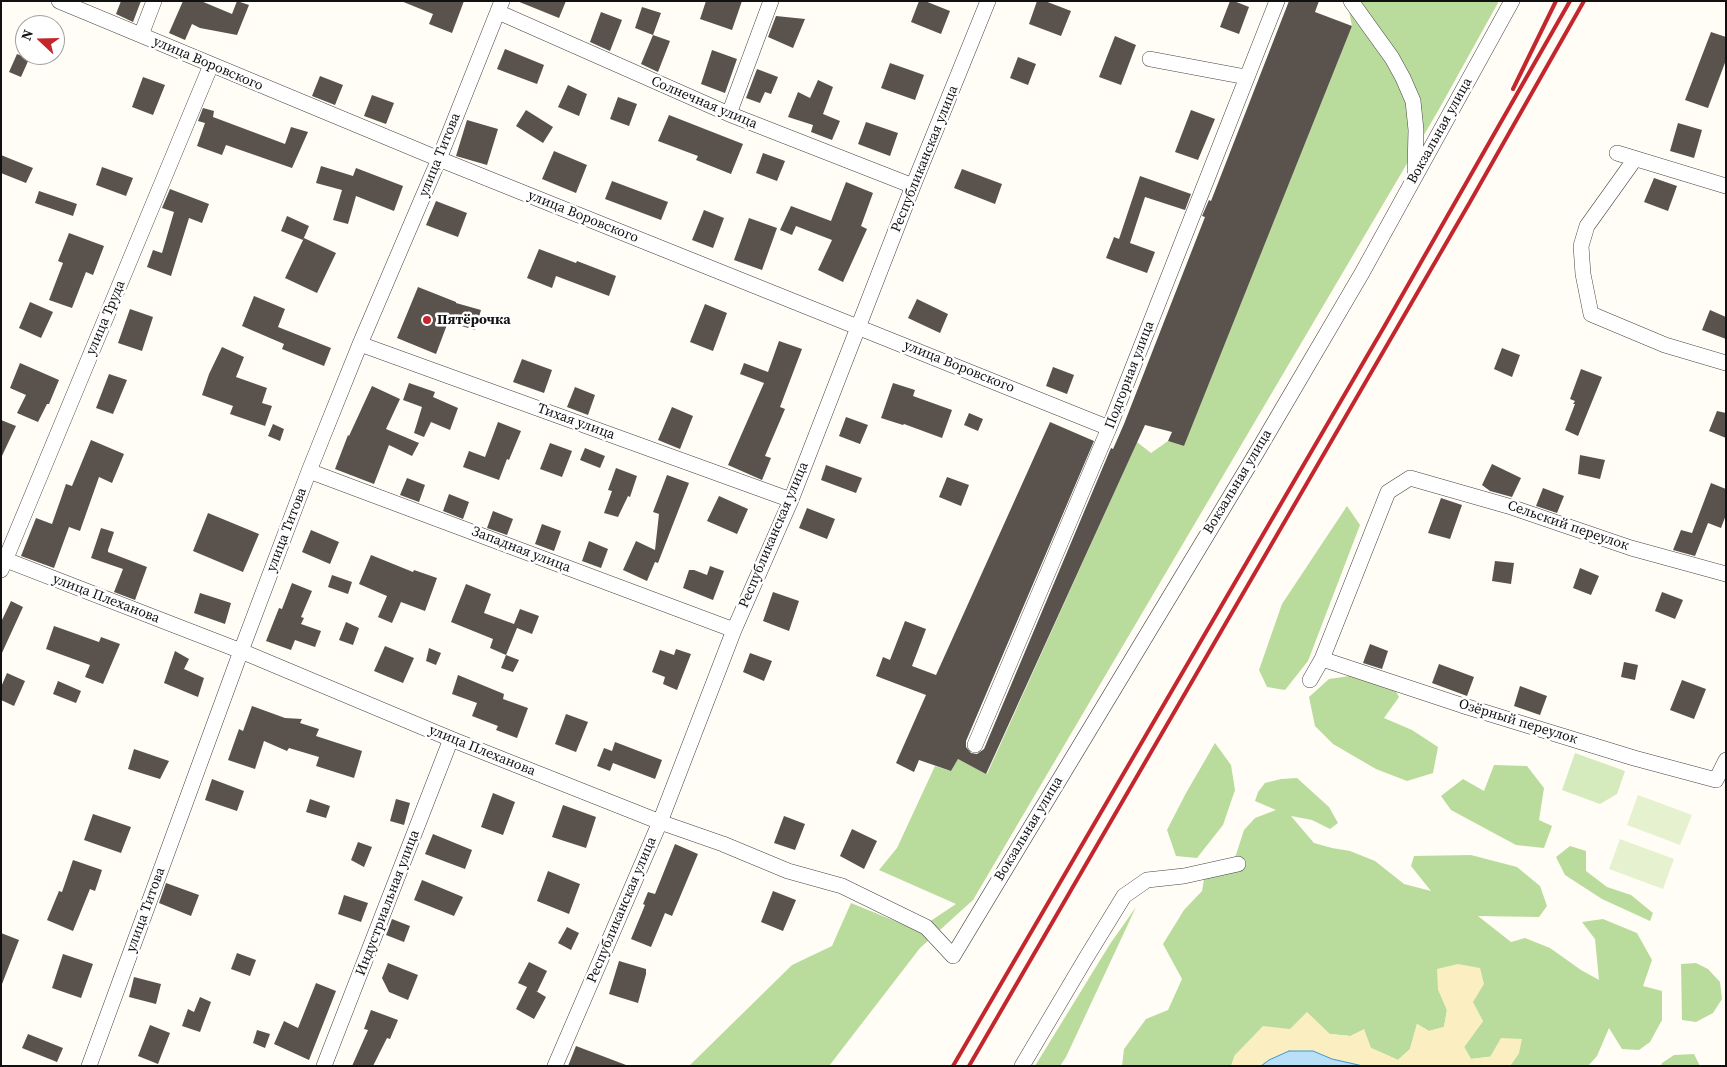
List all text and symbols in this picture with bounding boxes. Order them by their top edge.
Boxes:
north arrow [15,15,65,65]
text: N [16,27,38,43]
street label: улица Воровского [150,33,266,95]
street label: Солнечная улица [648,73,760,133]
street label: Вокзальная улица [1404,75,1476,187]
street label: Республиканская улица [888,83,962,235]
street label: улица Титова [416,111,464,199]
street label: улица Воровского [525,187,641,247]
street label: улица Труда [83,278,129,358]
place label: Пятёрочка [437,312,511,328]
marker: Пятёрочка [421,314,433,326]
street label: Подгорная улица [1102,319,1158,431]
street label: улица Воровского [901,337,1017,397]
street label: Тихая улица [535,400,617,444]
street label: Вокзальная улица [1200,427,1276,537]
street label: Республиканская улица [736,459,812,611]
street label: улица Титова [263,485,311,575]
street label: Сельский переулок [1505,497,1631,555]
street label: Западная улица [469,523,573,577]
street label: улица Плеханова [50,571,162,627]
street label: Озёрный переулок [1457,696,1579,748]
street label: улица Плеханова [426,722,538,780]
street label: Вокзальная улица [991,774,1067,884]
street label: Индустриальная улица [352,828,424,978]
street label: Республиканская улица [584,834,660,986]
street label: улица Титова [123,865,169,955]

